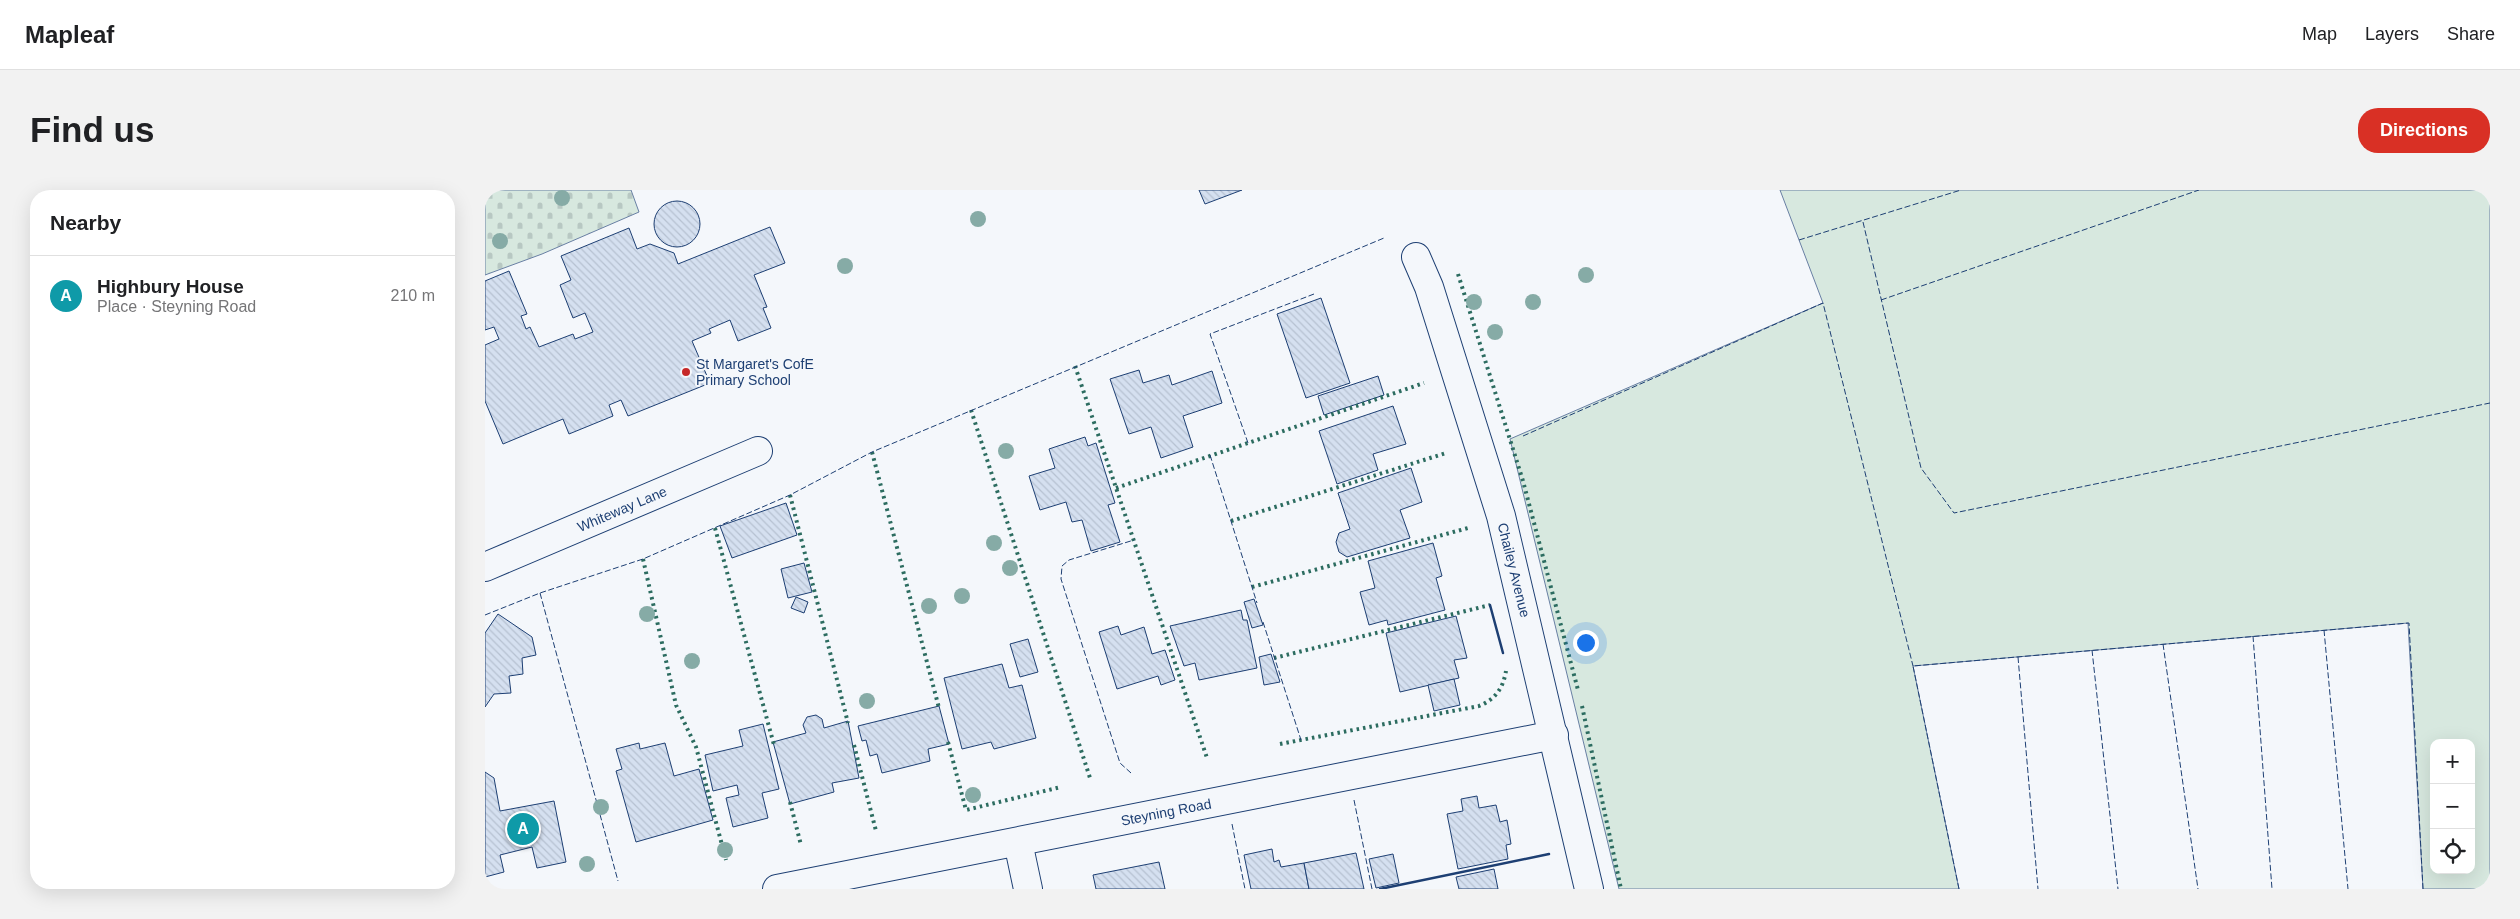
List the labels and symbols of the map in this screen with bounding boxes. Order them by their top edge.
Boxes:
place label: St Margaret's CofE Primary School [696,356,814,388]
marker: St Margaret's CofE Primary School [680,366,692,378]
street label: Whiteway Lane [575,483,669,535]
street label: Chailey Avenue [1494,521,1534,619]
your location [1573,630,1599,656]
street label: Steyning Road [1119,795,1213,829]
pin: A [507,810,539,848]

